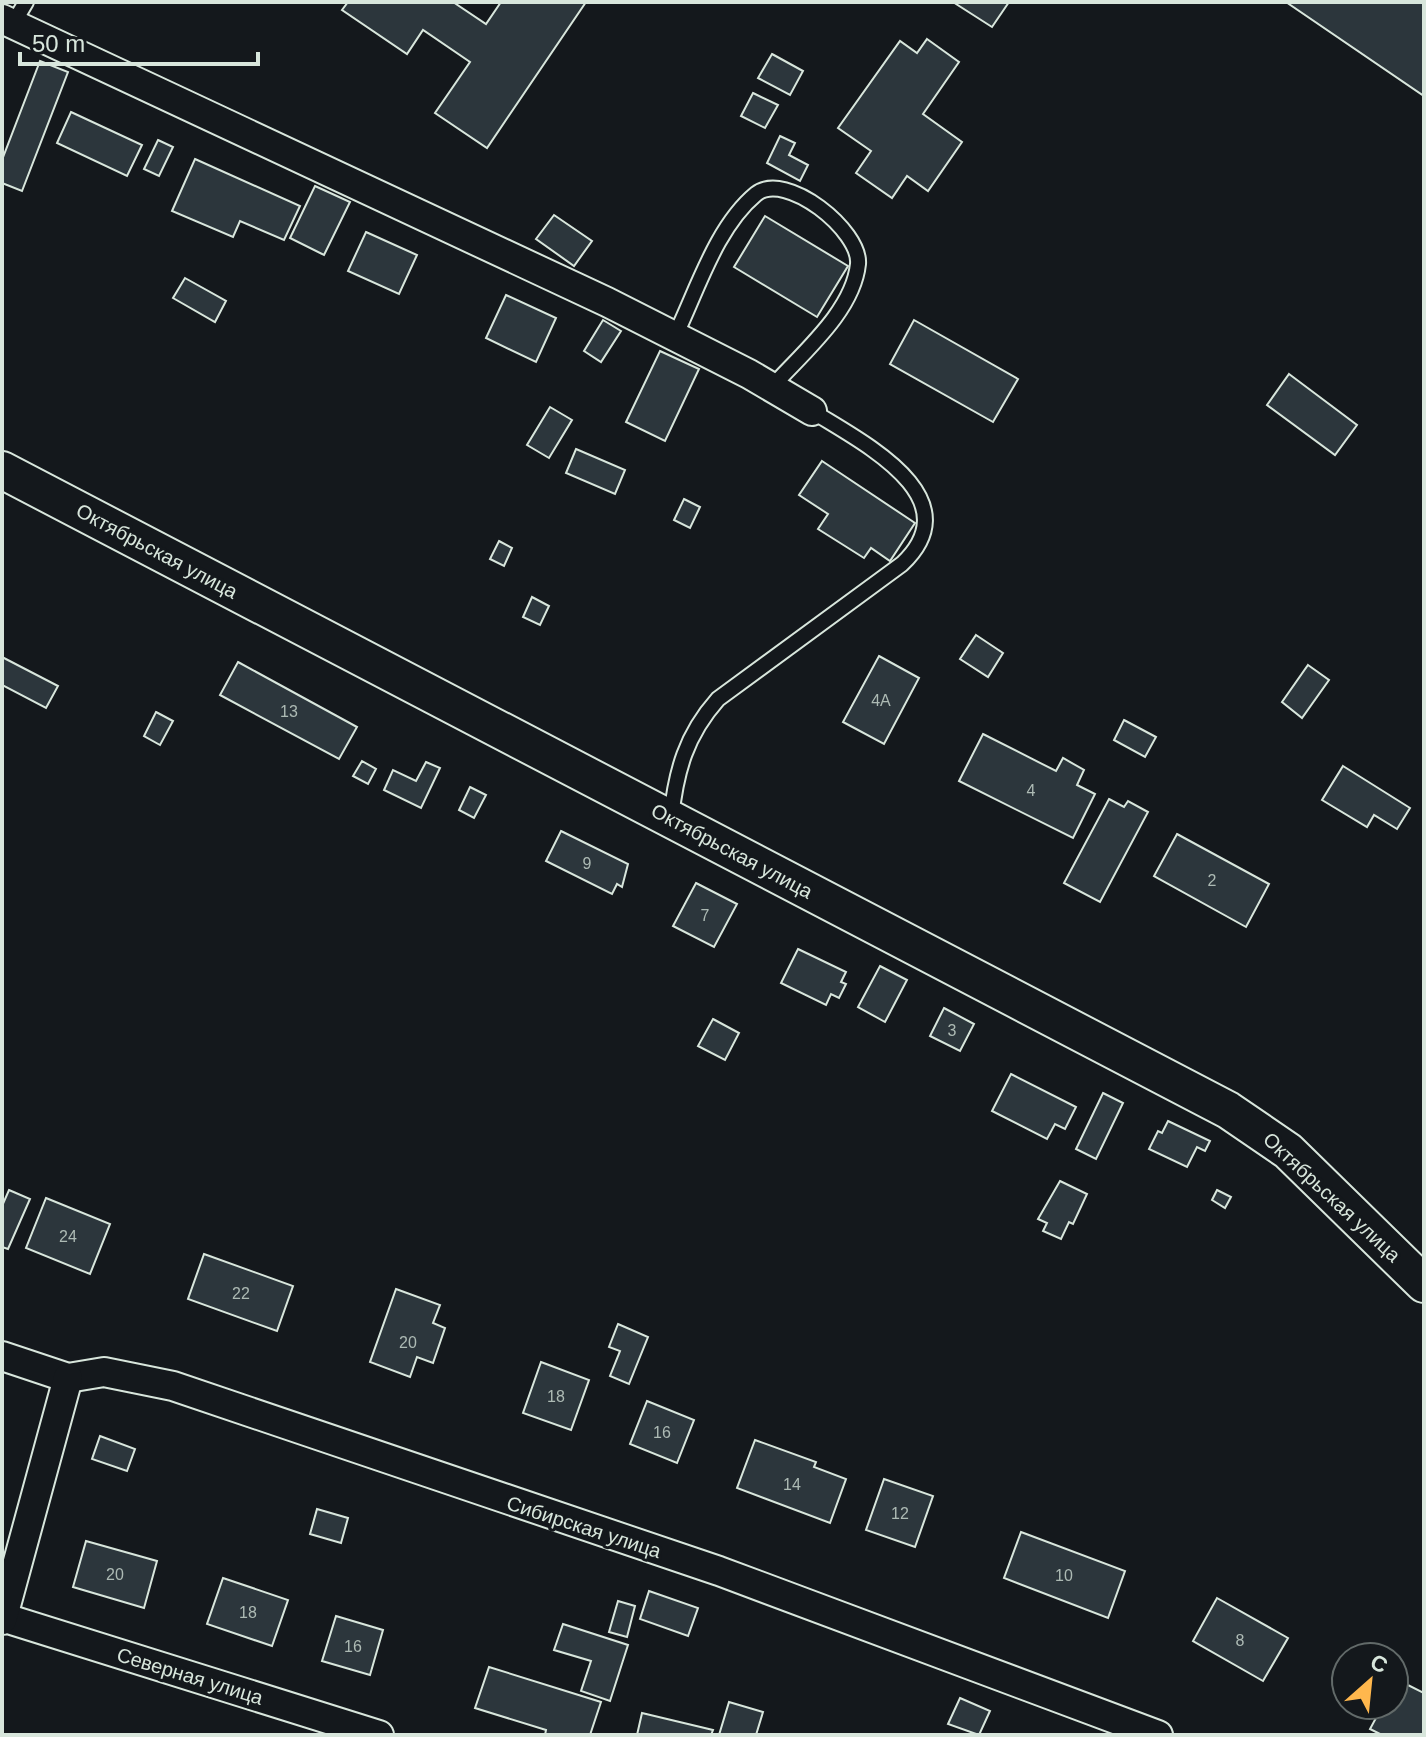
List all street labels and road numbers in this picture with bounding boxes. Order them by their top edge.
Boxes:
street label: Октябрьская улица [73,499,242,603]
street label: Октябрьская улица [648,799,817,903]
street label: Октябрьская улица [1259,1128,1406,1267]
street label: Сибирская улица [504,1492,665,1563]
street label: Северная улица [114,1643,267,1709]

